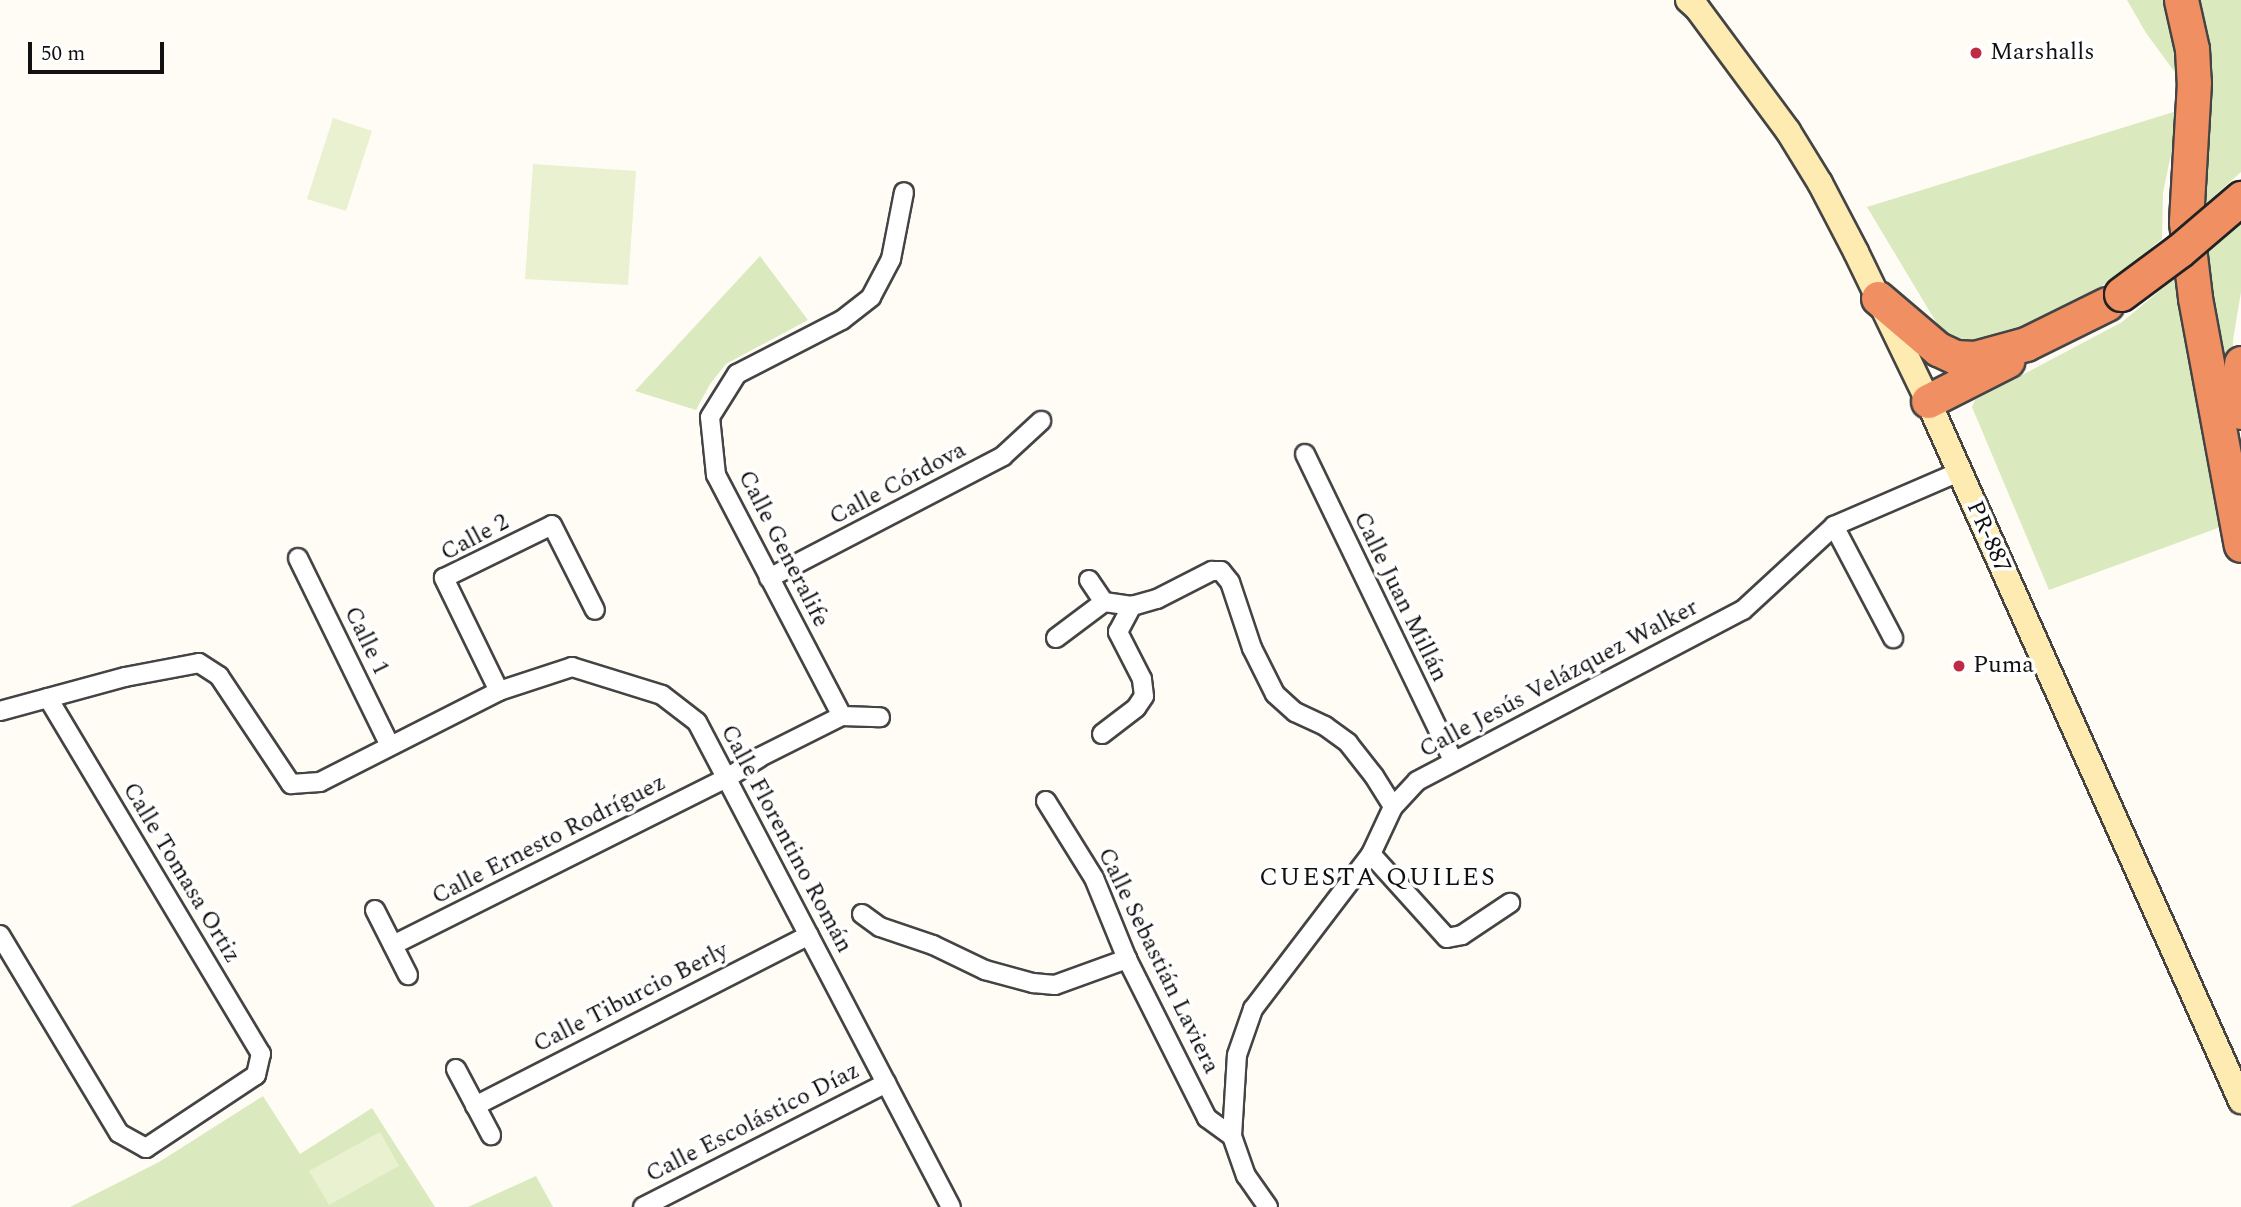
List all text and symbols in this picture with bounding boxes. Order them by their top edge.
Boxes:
scale bar [32,28,168,72]
text: 50 m [41,38,85,70]
place label: Marshalls [1990,39,2095,67]
marker: Marshalls [1968,45,1984,61]
street label: Calle Córdova [825,436,971,532]
street label: Calle Generalife [731,466,835,632]
street label: PR-887 [1959,497,2017,577]
street label: Calle Juan Millán [1346,507,1454,687]
street label: Calle 2 [436,508,514,568]
street label: Calle Jesús Velázquez Walker [1415,593,1703,765]
street label: Calle 1 [337,602,395,680]
place label: Puma [1973,652,2034,680]
marker: Puma [1951,658,1967,674]
street label: Calle Florentino Román [714,720,858,958]
street label: Calle Ernesto Rodríguez [427,769,671,911]
street label: Calle Tomasa Ortiz [116,777,246,969]
street label: Calle Sebastián Laviera [1091,843,1225,1079]
district label: CUESTA QUILES [1261,862,1495,894]
street label: Calle Tiburcio Berly [529,936,733,1060]
street label: Calle Escolástico Díaz [641,1057,865,1189]

